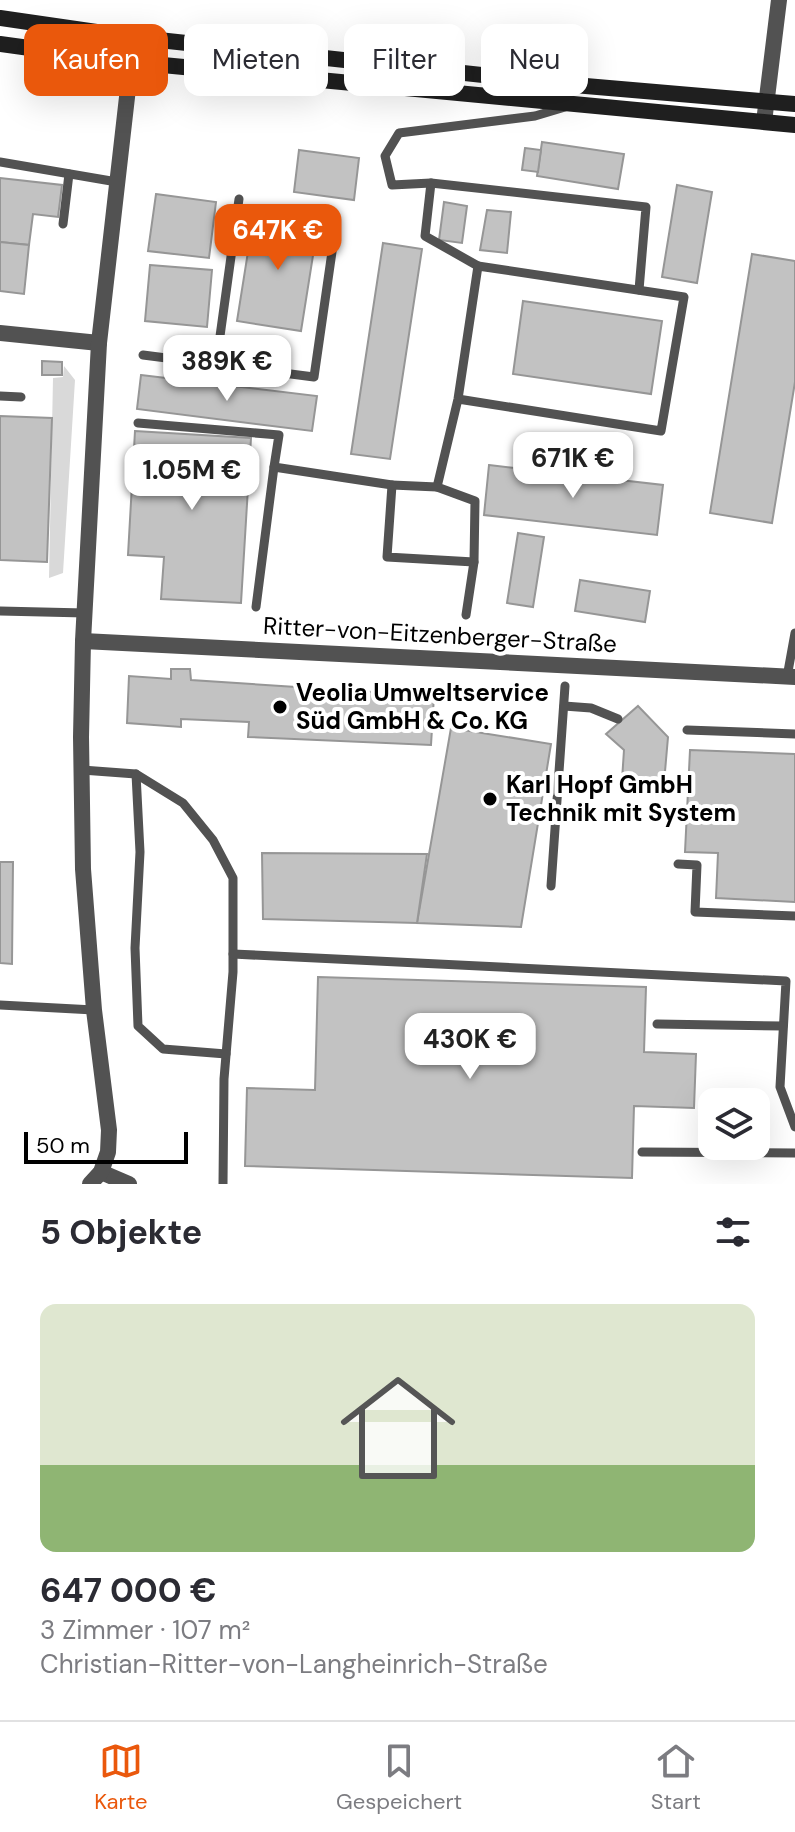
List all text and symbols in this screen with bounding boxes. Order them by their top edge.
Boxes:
chip: Kaufen [24,24,168,96]
chip: Mieten [184,24,328,96]
chip: Filter [344,24,465,96]
chip: Neu [481,24,588,96]
pin: 647K € [213,204,343,272]
text: 647K € [233,213,323,247]
pin: 389K € [162,335,292,403]
text: 389K € [181,344,273,378]
pin: 671K € [508,432,638,500]
text: 671K € [531,441,615,475]
pin: 1.05M € [118,444,266,512]
text: 1.05M € [142,453,242,487]
street label: Ritter-von-Eitzenberger-Straße [262,610,618,659]
place label: Veolia Umweltservice Süd GmbH & Co. KG [296,677,549,736]
marker: Veolia Umweltservice Süd GmbH & Co. KG [271,698,289,716]
place label: Karl Hopf GmbH Technik mit System [506,769,736,828]
marker: Karl Hopf GmbH Technik mit System [481,790,499,808]
pin: 430K € [405,1013,535,1081]
text: 430K € [423,1022,517,1056]
map controls [698,1088,770,1160]
button: layers [698,1088,770,1160]
scale bar [24,1128,188,1164]
text: 50 m [36,1131,90,1160]
text: 5 Objekte [40,1210,202,1255]
icon: filters [711,1210,755,1254]
icon: home [326,1356,470,1500]
text: 647 000 € [40,1568,217,1613]
text: 3 Zimmer · 107 m² [40,1613,250,1647]
text: Christian-Ritter-von-Langheinrich-Straße [40,1647,548,1681]
tab: Karte [94,1739,148,1816]
tab: Gespeichert [336,1739,462,1816]
tab: Start [651,1739,701,1816]

